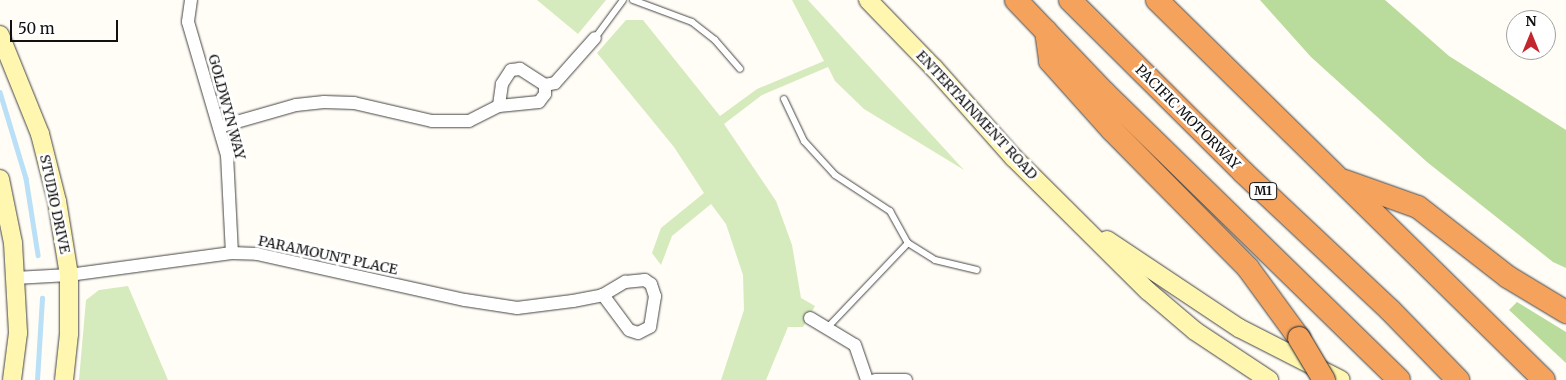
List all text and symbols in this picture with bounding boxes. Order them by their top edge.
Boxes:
scale bar [12,10,120,42]
north arrow [1506,10,1556,60]
text: N [1525,12,1537,30]
text: 50 m [18,19,55,38]
street label: ENTERTAINMENT ROAD [913,47,1041,183]
street label: GOLDWYN WAY [205,53,249,161]
street label: PACIFIC MOTORWAY [1132,61,1244,173]
street label: STUDIO DRIVE [36,153,74,255]
road number: M1 [1248,182,1278,200]
street label: PARAMOUNT PLACE [257,232,399,278]

